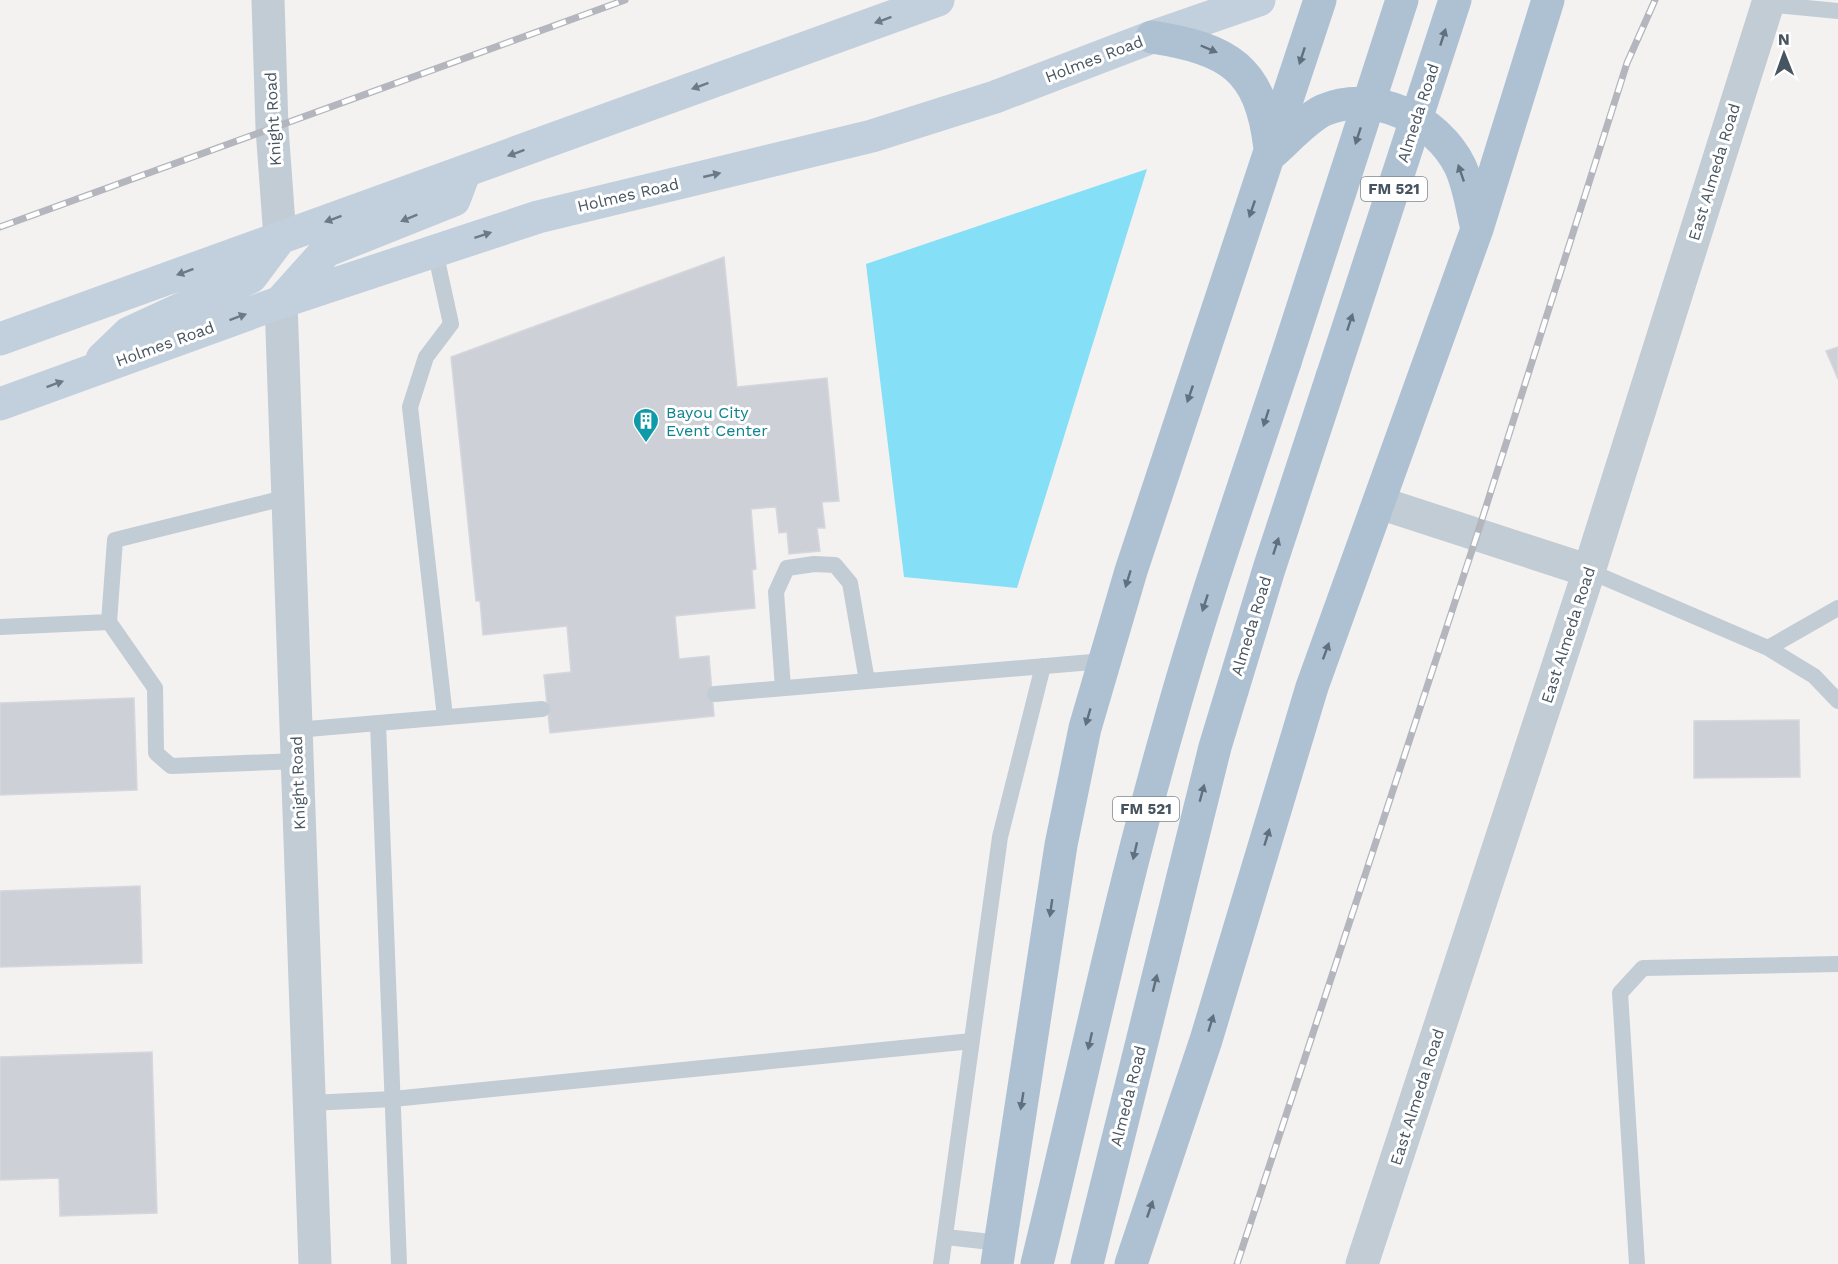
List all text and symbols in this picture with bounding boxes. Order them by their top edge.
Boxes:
one-way arrow [874,15,892,25]
north arrow [1754,24,1814,84]
one-way arrow [1439,28,1449,46]
text: N [1778,30,1790,49]
street label: Holmes Road [1042,32,1146,86]
one-way arrow [1200,44,1218,54]
one-way arrow [1297,47,1306,65]
street label: Almeda Road [1393,61,1443,165]
street label: Knight Road [261,71,285,167]
one-way arrow [690,82,708,92]
street label: East Almeda Road [1684,101,1744,243]
one-way arrow [1353,127,1362,145]
one-way arrow [507,148,525,158]
one-way arrow [1456,164,1466,182]
one-way arrow [703,170,721,180]
street label: Holmes Road [575,174,681,216]
road number: FM 521 [1361,177,1427,201]
one-way arrow [1247,200,1256,218]
one-way arrow [324,214,342,224]
one-way arrow [400,214,418,223]
one-way arrow [474,230,492,239]
one-way arrow [176,267,194,277]
one-way arrow [229,312,247,322]
one-way arrow [1346,313,1355,331]
street label: Holmes Road [113,317,217,371]
one-way arrow [46,379,64,388]
one-way arrow [1184,385,1194,403]
place label: Bayou City Event Center [666,403,768,440]
building icon: Bayou City Event Center [631,406,661,444]
one-way arrow [1261,409,1271,427]
one-way arrow [1272,537,1281,555]
street label: East Almeda Road [1537,564,1599,706]
one-way arrow [1123,570,1132,588]
street label: Almeda Road [1227,574,1275,678]
one-way arrow [1200,594,1209,612]
one-way arrow [1321,642,1331,660]
one-way arrow [1083,708,1092,726]
street label: Knight Road [287,736,309,830]
one-way arrow [1198,784,1207,802]
road number: FM 521 [1113,797,1179,821]
one-way arrow [1263,828,1272,846]
one-way arrow [1130,842,1140,861]
one-way arrow [1047,899,1056,918]
one-way arrow [1151,973,1161,992]
one-way arrow [1207,1014,1216,1032]
street label: East Almeda Road [1386,1026,1448,1168]
one-way arrow [1085,1032,1095,1050]
street label: Almeda Road [1106,1044,1150,1148]
one-way arrow [1018,1092,1027,1111]
one-way arrow [1145,1199,1155,1217]

